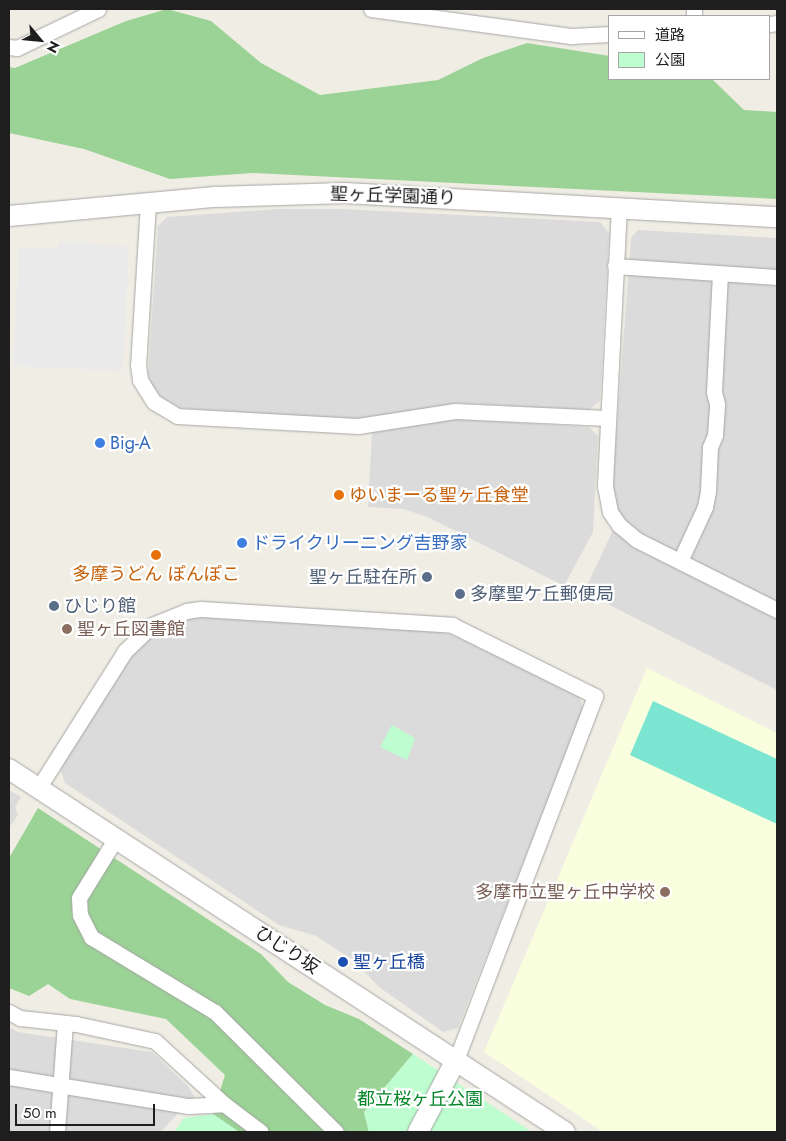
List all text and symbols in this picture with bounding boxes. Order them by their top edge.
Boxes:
north arrow [15,15,65,65]
legend [608,15,771,80]
text: 道路 [655,24,685,46]
text: N [42,37,65,57]
text: 公園 [655,49,685,71]
street label: 聖ヶ丘学園通り [330,183,456,209]
place label: Big-A [110,432,151,454]
marker: Big-A [94,437,106,449]
place label: ゆいまーる聖ヶ丘食堂 [349,484,529,506]
marker: ゆいまーる聖ヶ丘食堂 [333,489,345,501]
place label: ドライクリーニング吉野家 [252,532,468,554]
marker: ドライクリーニング吉野家 [236,537,248,549]
marker: 多摩うどん ぽんぽこ [150,549,162,561]
place label: 多摩うどん ぽんぽこ [72,563,240,585]
place label: 聖ヶ丘駐在所 [309,566,417,588]
marker: 聖ヶ丘駐在所 [421,571,433,583]
place label: 多摩聖ケ丘郵便局 [470,583,614,605]
marker: 多摩聖ケ丘郵便局 [454,588,466,600]
place label: ひじり館 [64,595,136,617]
marker: ひじり館 [48,600,60,612]
place label: 聖ヶ丘図書館 [77,618,185,640]
marker: 聖ヶ丘図書館 [61,623,73,635]
place label: 多摩市立聖ヶ丘中学校 [475,881,655,903]
marker: 多摩市立聖ヶ丘中学校 [659,886,671,898]
street label: ひじり坂 [251,921,323,979]
place label: 聖ヶ丘橋 [353,951,425,973]
marker: 聖ヶ丘橋 [337,956,349,968]
park label: 都立桜ヶ丘公園 [357,1088,483,1110]
scale bar [18,1094,158,1126]
text: 50 m [23,1102,57,1124]

